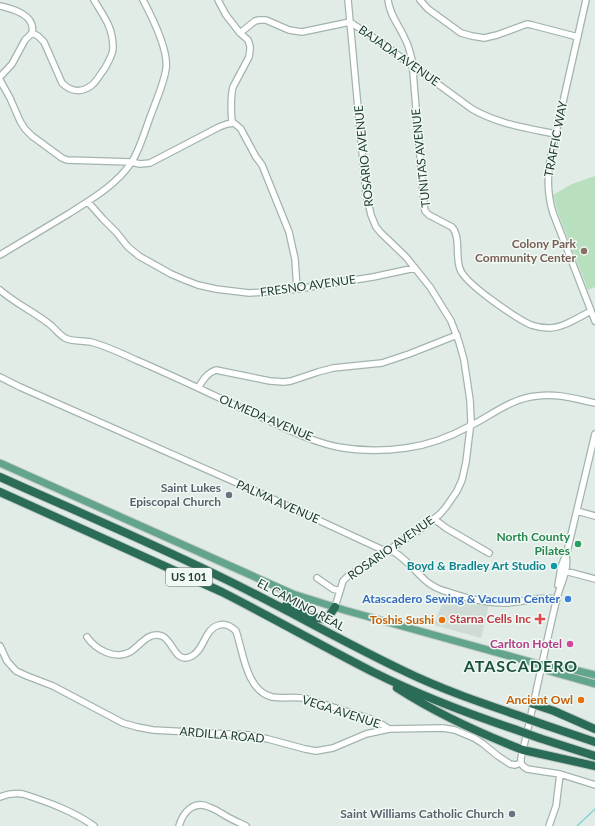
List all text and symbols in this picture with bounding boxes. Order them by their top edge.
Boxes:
street label: BAJADA AVENUE [356,22,443,89]
street label: TRAFFIC WAY [541,99,570,178]
street label: ROSARIO AVENUE [351,104,376,208]
street label: TUNITAS AVENUE [408,108,433,208]
place label: Colony Park Community Center [475,236,577,265]
marker: Colony Park Community Center [579,246,589,256]
street label: FRESNO AVENUE [259,271,357,300]
street label: OLMEDA AVENUE [217,391,315,444]
street label: PALMA AVENUE [234,476,322,527]
place label: Saint Lukes Episcopal Church [129,480,221,509]
marker: Saint Lukes Episcopal Church [224,490,234,500]
street label: ROSARIO AVENUE [345,512,437,583]
place label: North County Pilates [496,529,571,558]
marker: North County Pilates [573,539,583,549]
place label: Boyd & Bradley Art Studio [407,558,546,573]
marker: Boyd & Bradley Art Studio [549,561,559,571]
road number: US 101 [166,568,212,586]
street label: EL CAMINO REAL [255,575,348,634]
place label: Atascadero Sewing & Vacuum Center [361,591,561,606]
marker: Atascadero Sewing & Vacuum Center [563,594,573,604]
place label: Starna Cells Inc [449,611,531,626]
place label: Toshis Sushi [370,612,434,627]
marker: Starna Cells Inc [534,613,546,625]
marker: Toshis Sushi [437,615,447,625]
place label: Carlton Hotel [490,636,562,651]
marker: Carlton Hotel [565,639,575,649]
district label: ATASCADERO [463,656,578,675]
street label: VEGA AVENUE [300,692,382,731]
place label: Ancient Owl [505,692,573,707]
marker: Ancient Owl [576,695,586,705]
street label: ARDILLA ROAD [179,723,265,746]
place label: Saint Williams Catholic Church [340,806,504,821]
marker: Saint Williams Catholic Church [507,809,517,819]

